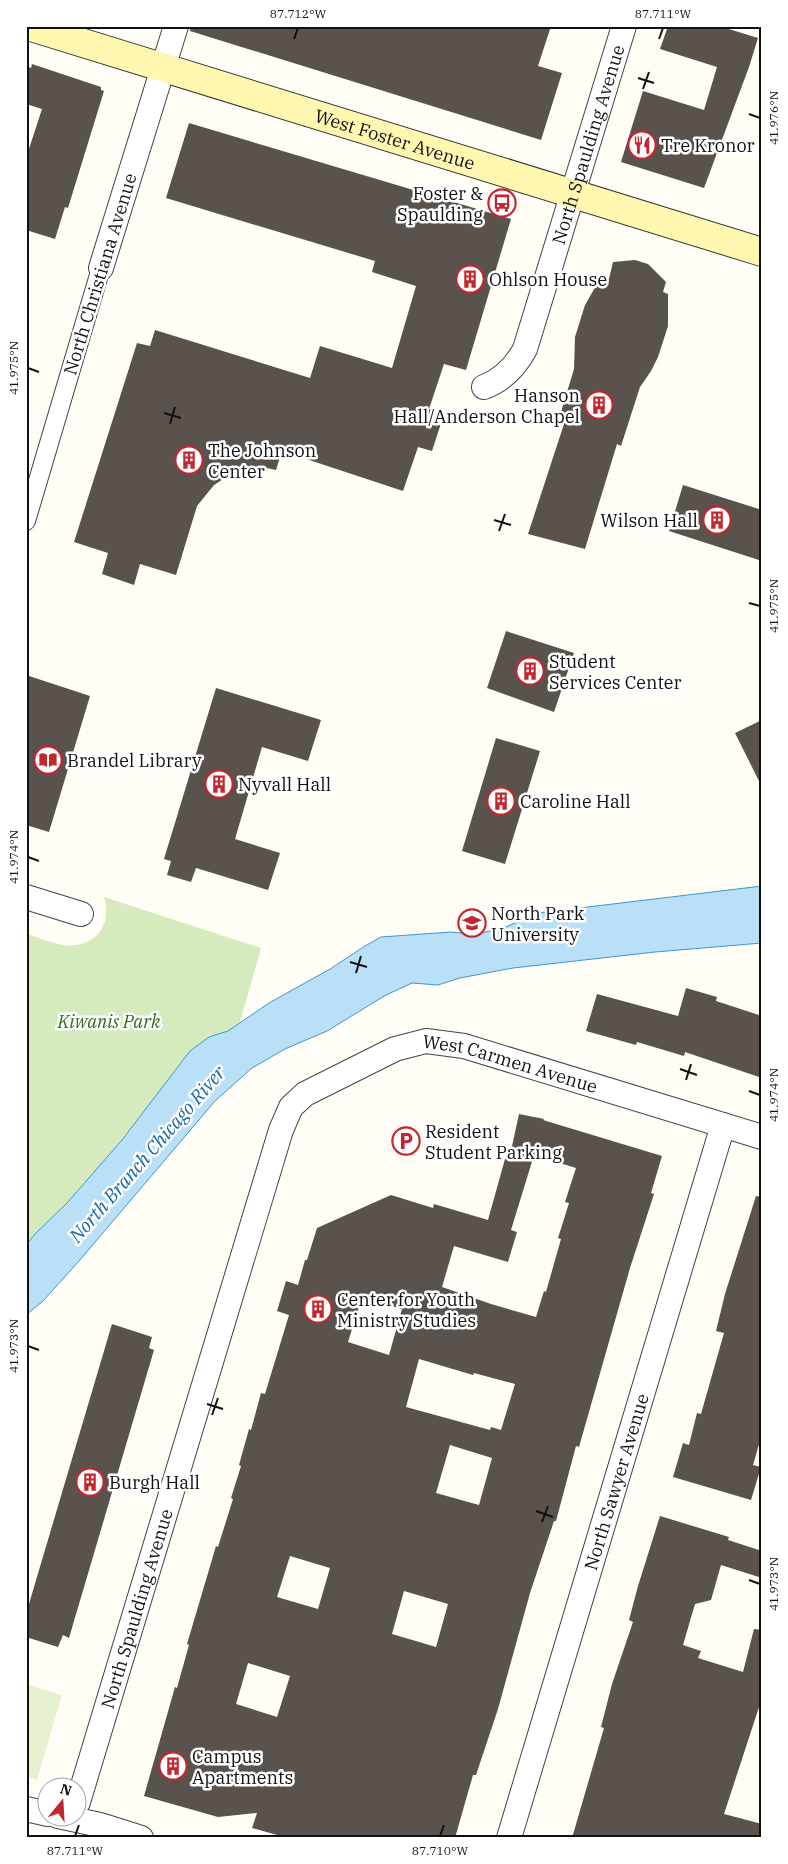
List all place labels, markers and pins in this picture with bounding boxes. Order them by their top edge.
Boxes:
restaurant icon: Tre Kronor [627,130,657,160]
place label: Tre Kronor [661,134,755,157]
place label: Foster & Spaulding [397,182,483,226]
bus stop icon: Foster & Spaulding [487,188,517,218]
building icon: Ohlson House [455,264,485,294]
place label: Ohlson House [489,268,607,291]
place label: Hanson Hall/Anderson Chapel [393,384,580,428]
building icon: Hanson Hall/Anderson Chapel [584,390,614,420]
place label: The Johnson Center [208,439,316,483]
building icon: The Johnson Center [174,445,204,475]
building icon: Wilson Hall [702,505,732,535]
place label: Wilson Hall [600,509,698,532]
place label: Student Services Center [549,650,681,694]
building icon: Student Services Center [515,656,545,686]
library icon: Brandel Library [33,745,63,775]
place label: Brandel Library [67,749,202,772]
building icon: Nyvall Hall [204,769,234,799]
place label: Nyvall Hall [238,773,331,796]
building icon: Caroline Hall [486,786,516,816]
place label: Caroline Hall [520,790,631,813]
place label: North Park University [491,902,585,946]
school or university icon: North Park University [457,908,487,938]
place label: Resident Student Parking [425,1120,562,1164]
parking icon: Resident Student Parking [391,1126,421,1156]
place label: Center for Youth Ministry Studies [337,1288,476,1332]
building icon: Center for Youth Ministry Studies [303,1294,333,1324]
building icon: Burgh Hall [75,1467,105,1497]
place label: Burgh Hall [109,1471,200,1494]
place label: Campus Apartments [192,1745,293,1789]
building icon: Campus Apartments [158,1751,188,1781]

